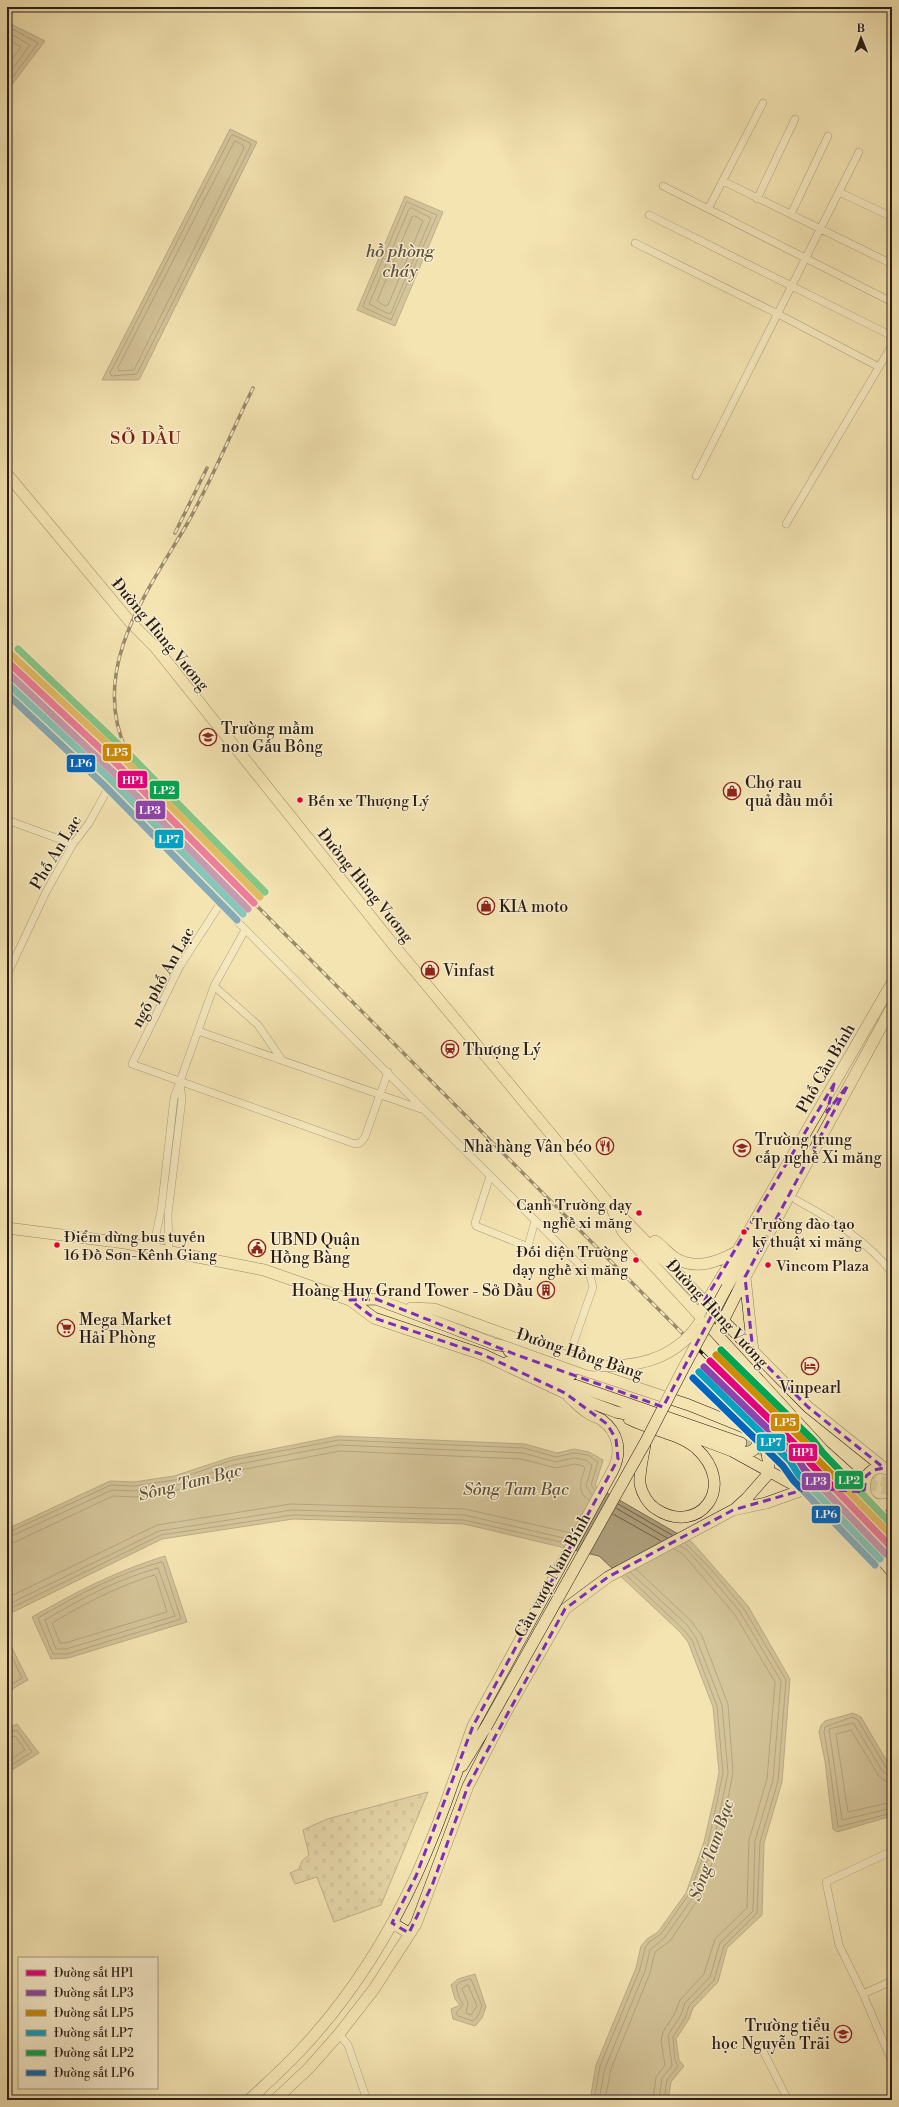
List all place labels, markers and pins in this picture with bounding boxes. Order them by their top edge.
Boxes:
place label: Trường mầm non Gấu Bông [221,719,323,757]
school or university icon: Trường mầm non Gấu Bông [198,727,218,747]
place label: Chợ rau quả đầu mối [745,773,833,811]
shop icon: Chợ rau quả đầu mối [722,781,742,801]
place label: Bến xe Thượng Lý [307,792,430,811]
marker: Bến xe Thượng Lý [295,795,305,805]
shop icon: KIA moto [476,896,496,916]
place label: KIA moto [499,897,568,917]
shop icon: Vinfast [420,960,440,980]
place label: Vinfast [442,961,495,981]
station icon: Thượng Lý [440,1039,460,1059]
place label: Thượng Lý [463,1040,541,1060]
place label: Trường trung cấp nghề Xi măng [755,1130,882,1168]
restaurant icon: Nhà hàng Vân béo [595,1136,615,1156]
place label: Nhà hàng Vân béo [463,1137,592,1157]
school or university icon: Trường trung cấp nghề Xi măng [732,1138,752,1158]
place label: Cạnh Trường dạy nghề xi măng [516,1196,633,1233]
marker: Cạnh Trường dạy nghề xi măng [634,1208,644,1218]
place label: Trường đào tạo kỹ thuật xi măng [752,1215,862,1252]
marker: Trường đào tạo kỹ thuật xi măng [739,1227,749,1237]
place label: Điểm dừng bus tuyến 16 Đồ Sơn-Kênh Giang [64,1228,217,1265]
place label: UBND Quận Hồng Bàng [270,1230,360,1268]
public building icon: UBND Quận Hồng Bàng [247,1238,267,1258]
marker: Điểm dừng bus tuyến 16 Đồ Sơn-Kênh Giang [52,1240,62,1250]
place label: Đối diện Trường dạy nghề xi măng [512,1243,628,1280]
marker: Đối diện Trường dạy nghề xi măng [631,1255,641,1265]
place label: Vincom Plaza [775,1257,869,1276]
marker: Vincom Plaza [763,1260,773,1270]
building icon: Hoàng Huy Grand Tower - Sở Dầu [536,1280,556,1300]
place label: Hoàng Huy Grand Tower - Sở Dầu [292,1281,533,1301]
place label: Mega Market Hải Phòng [79,1310,172,1348]
supermarket icon: Mega Market Hải Phòng [56,1318,76,1338]
hotel icon: Vinpearl [800,1356,820,1376]
place label: Vinpearl [778,1378,841,1398]
place label: Trường tiểu học Nguyễn Trãi [712,2016,830,2054]
school or university icon: Trường tiểu học Nguyễn Trãi [833,2024,853,2044]

